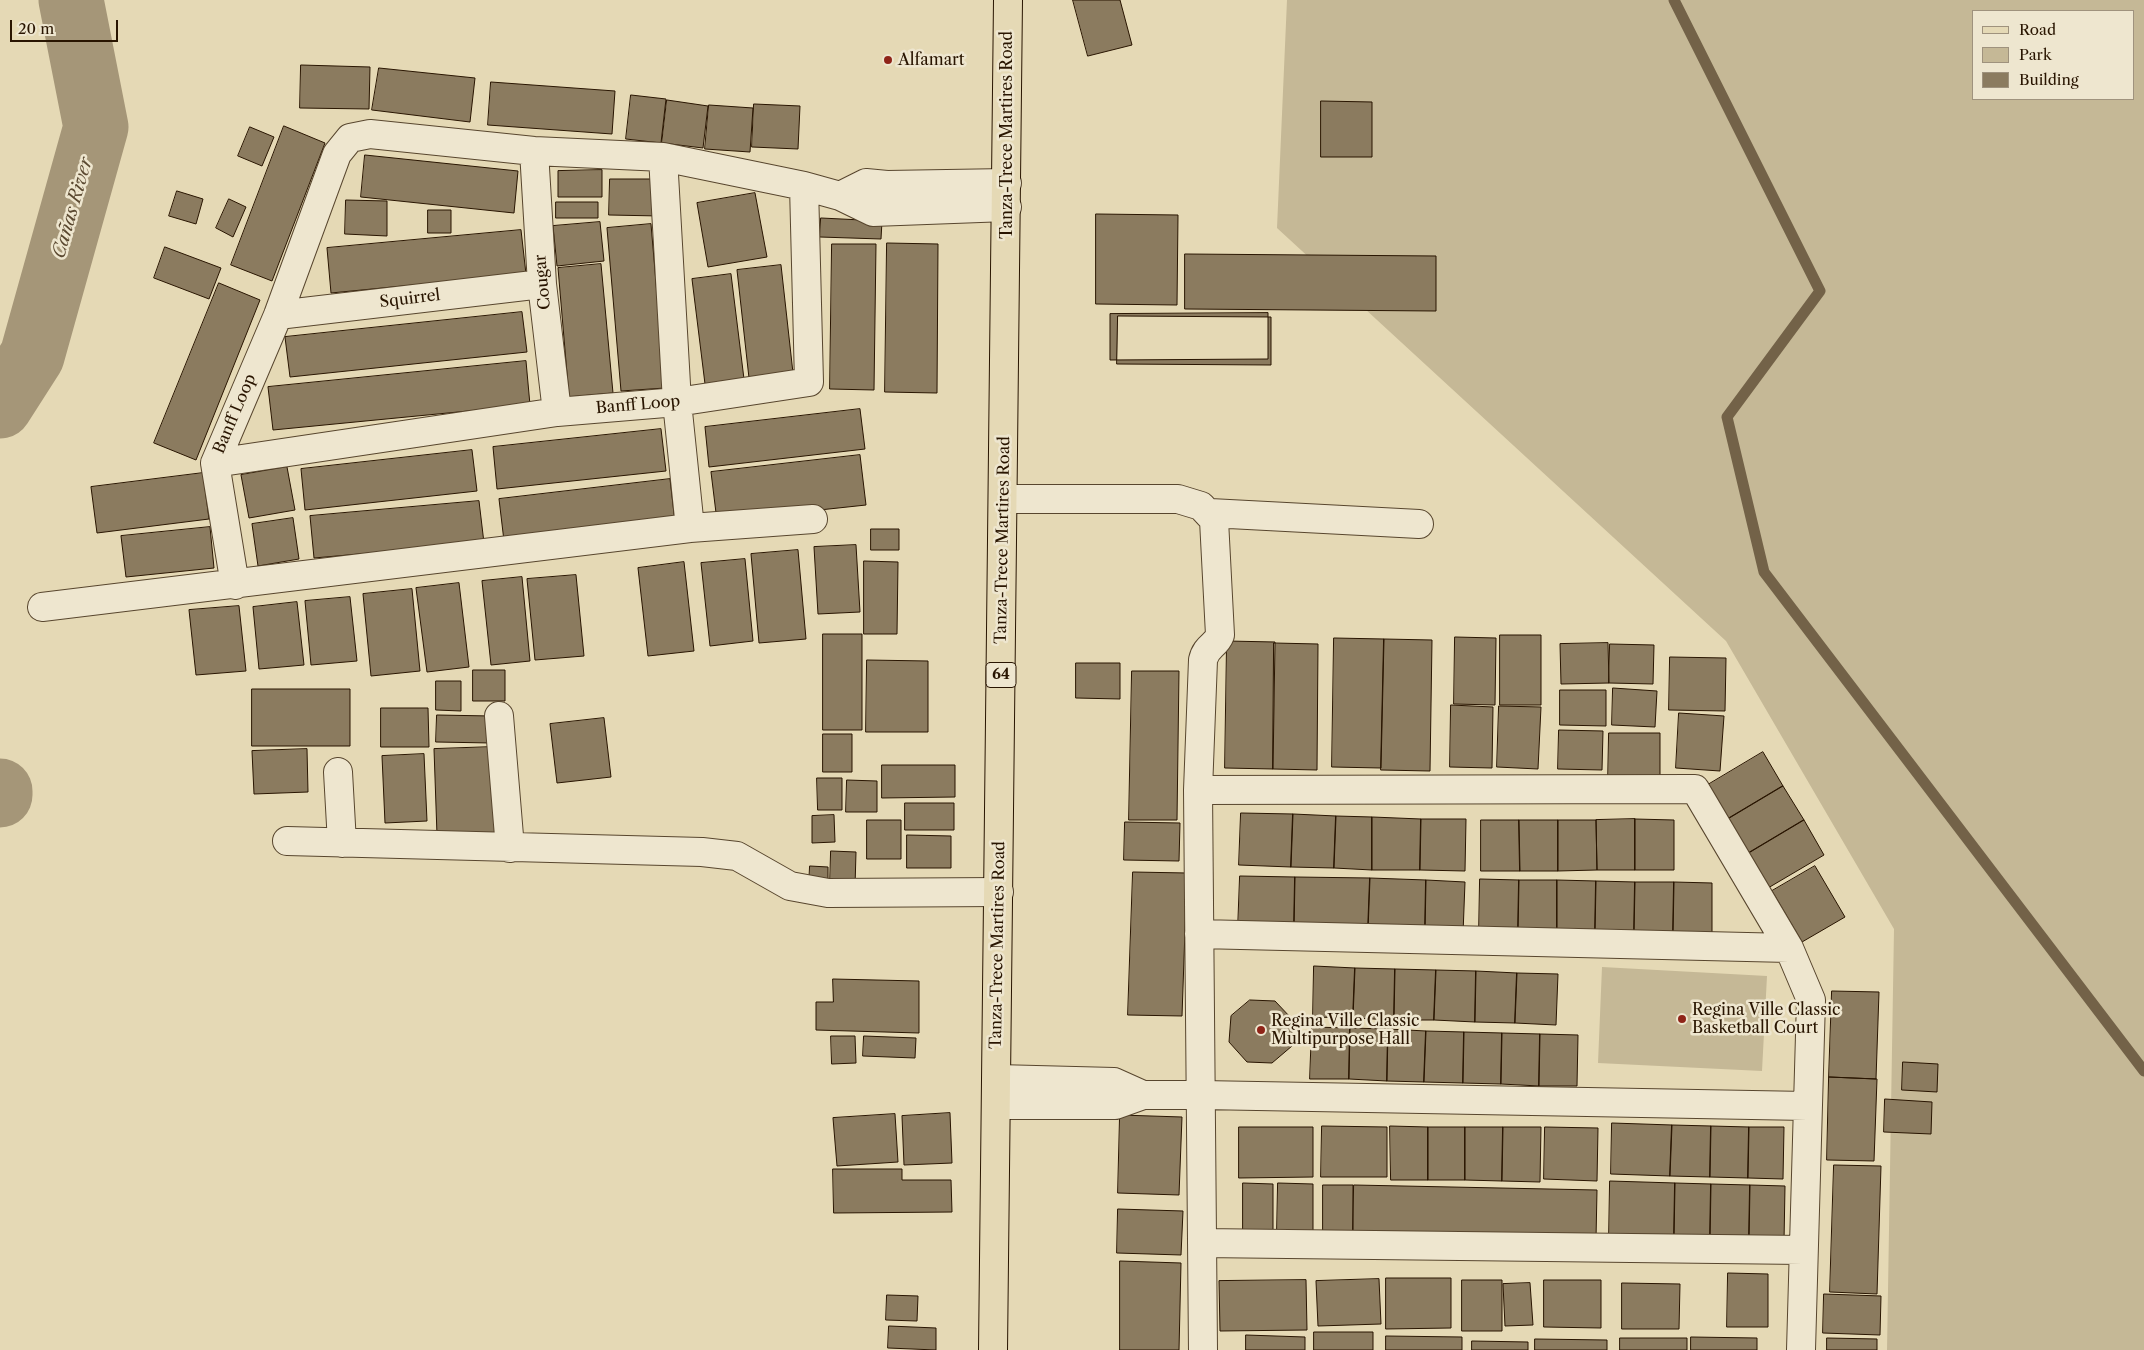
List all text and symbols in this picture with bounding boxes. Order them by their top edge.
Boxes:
scale bar [12,10,120,42]
legend [1972,10,2134,100]
text: 20 m [18,19,54,38]
text: Road [2019,20,2056,39]
street label: Tanza-Trece Martires Road [997,31,1017,239]
text: Park [2019,45,2052,64]
place label: Alfamart [898,50,964,70]
marker: Alfamart [882,54,894,66]
text: Building [2019,70,2079,89]
water label: Cañas River [48,155,98,261]
street label: Cougar [531,253,555,311]
street label: Squirrel [379,286,441,312]
street label: Banff Loop [210,371,260,457]
street label: Banff Loop [595,392,681,418]
street label: Tanza-Trece Martires Road [992,436,1014,644]
road number: 64 [986,662,1016,688]
street label: Tanza-Trece Martires Road [987,841,1009,1049]
place label: Regina Ville Classic Basketball Court [1692,1000,1840,1038]
place label: Regina Ville Classic Multipurpose Hall [1271,1011,1419,1049]
marker: Regina Ville Classic Basketball Court [1676,1013,1688,1025]
marker: Regina Ville Classic Multipurpose Hall [1255,1024,1267,1036]

